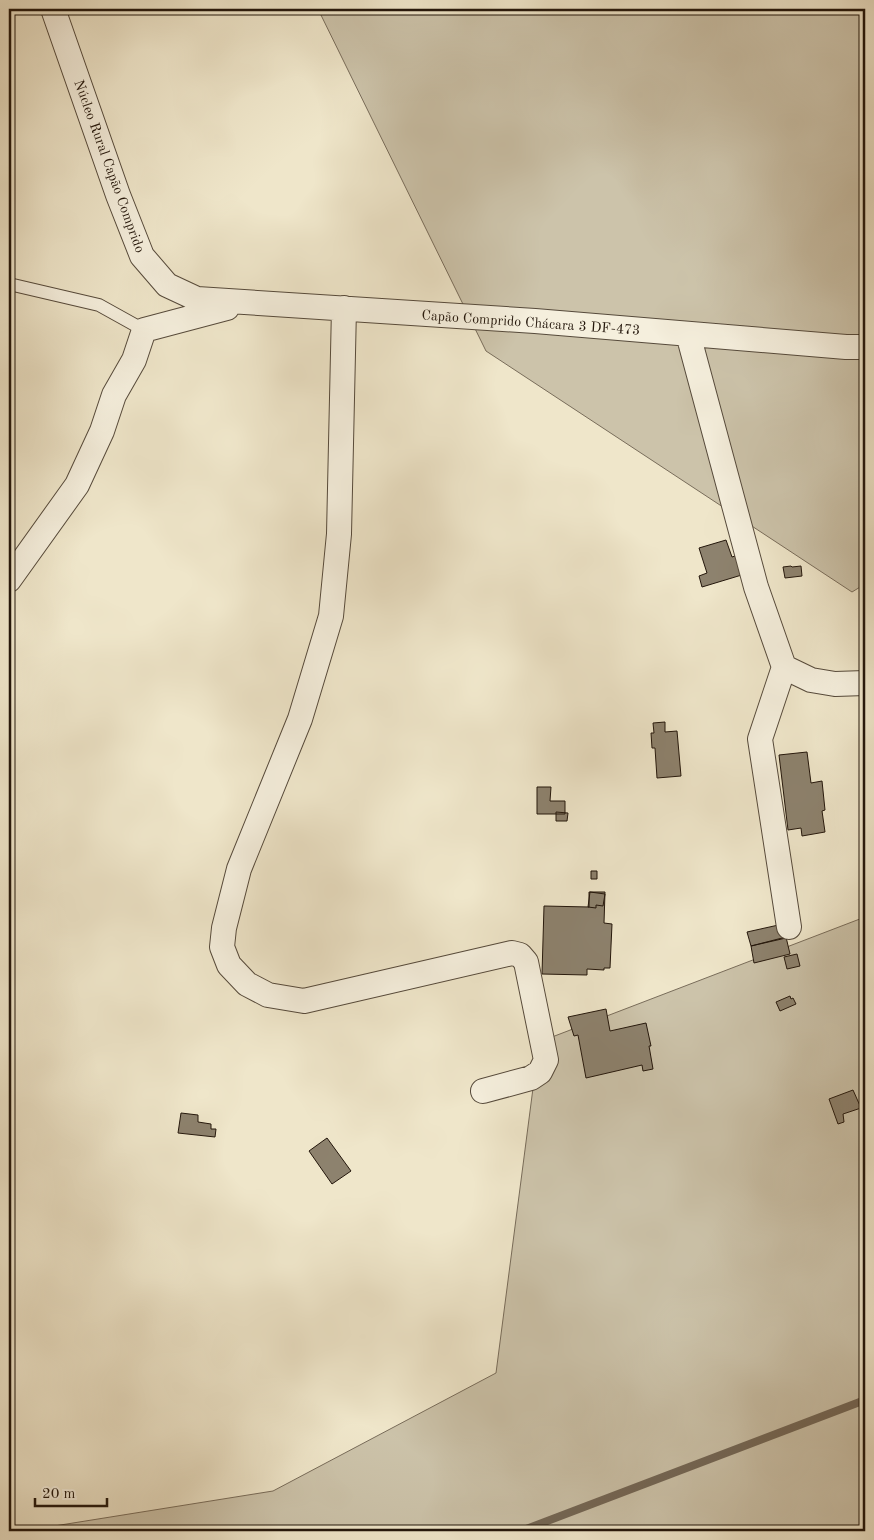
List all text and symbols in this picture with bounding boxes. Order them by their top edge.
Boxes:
street label: Núcleo Rural Capão Comprido [71,78,147,255]
street label: Capão Comprido Chácara 3 DF-473 [421,308,641,338]
scale bar [35,1475,108,1507]
text: 20 m [42,1487,76,1502]

